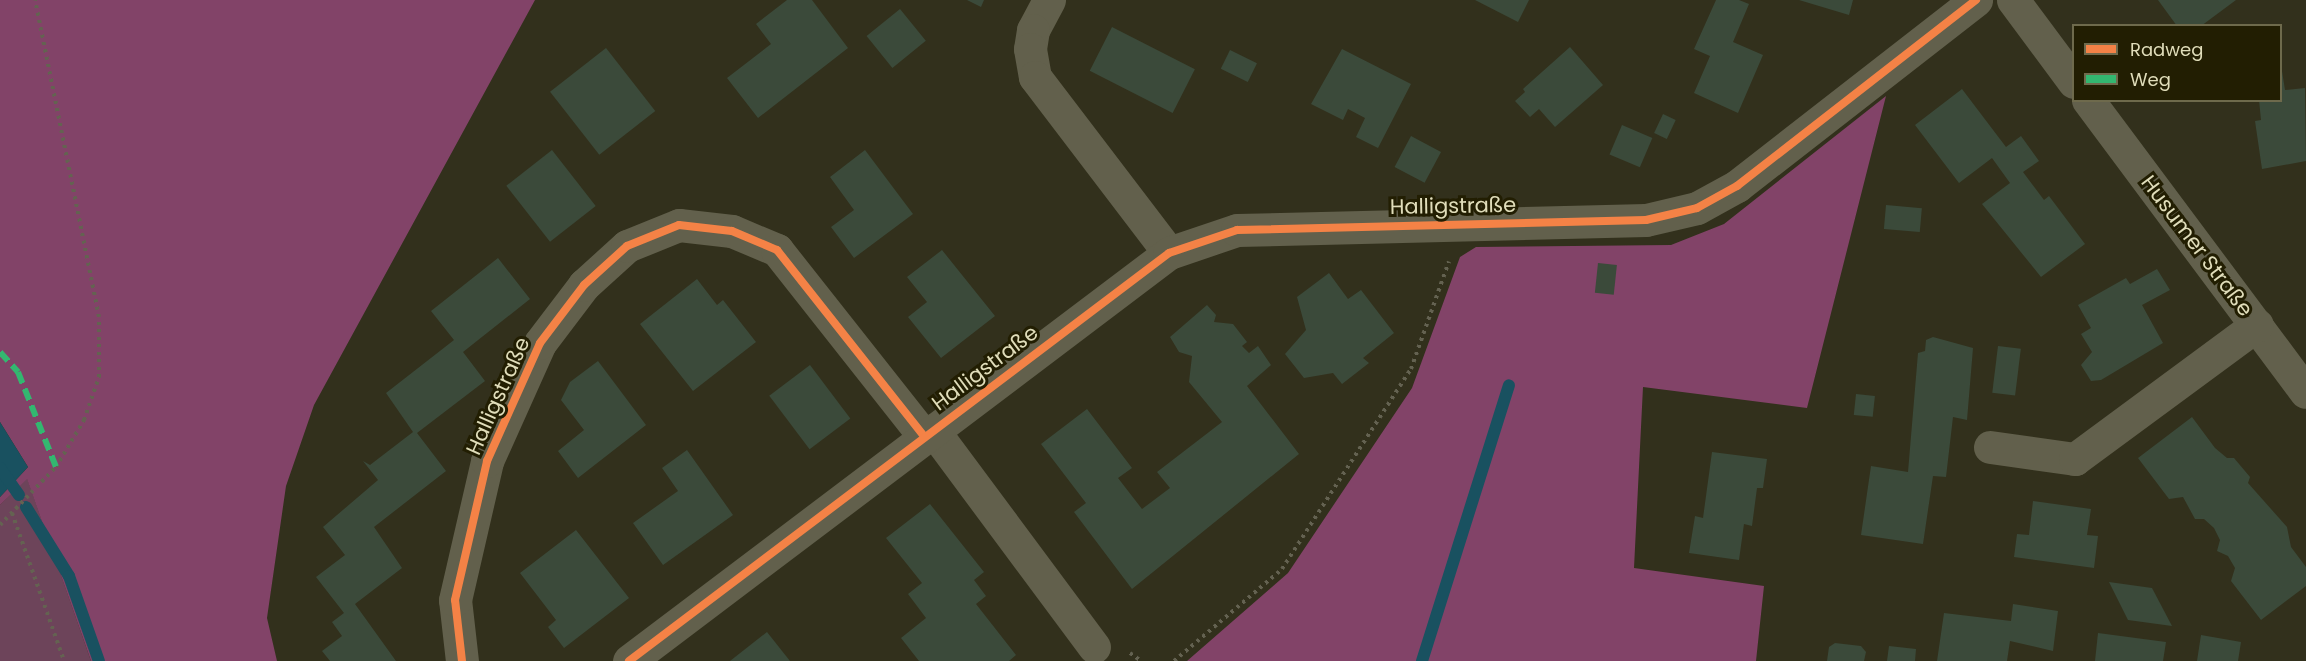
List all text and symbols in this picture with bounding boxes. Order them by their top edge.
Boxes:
legend [2072,24,2282,102]
text: Radweg [2130,37,2203,62]
text: Weg [2130,67,2171,92]
street label: Husumer Straße [2136,171,2258,321]
street label: Halligstraße [1390,192,1516,220]
street label: Halligstraße [927,320,1043,416]
street label: Halligstraße [461,333,535,459]

